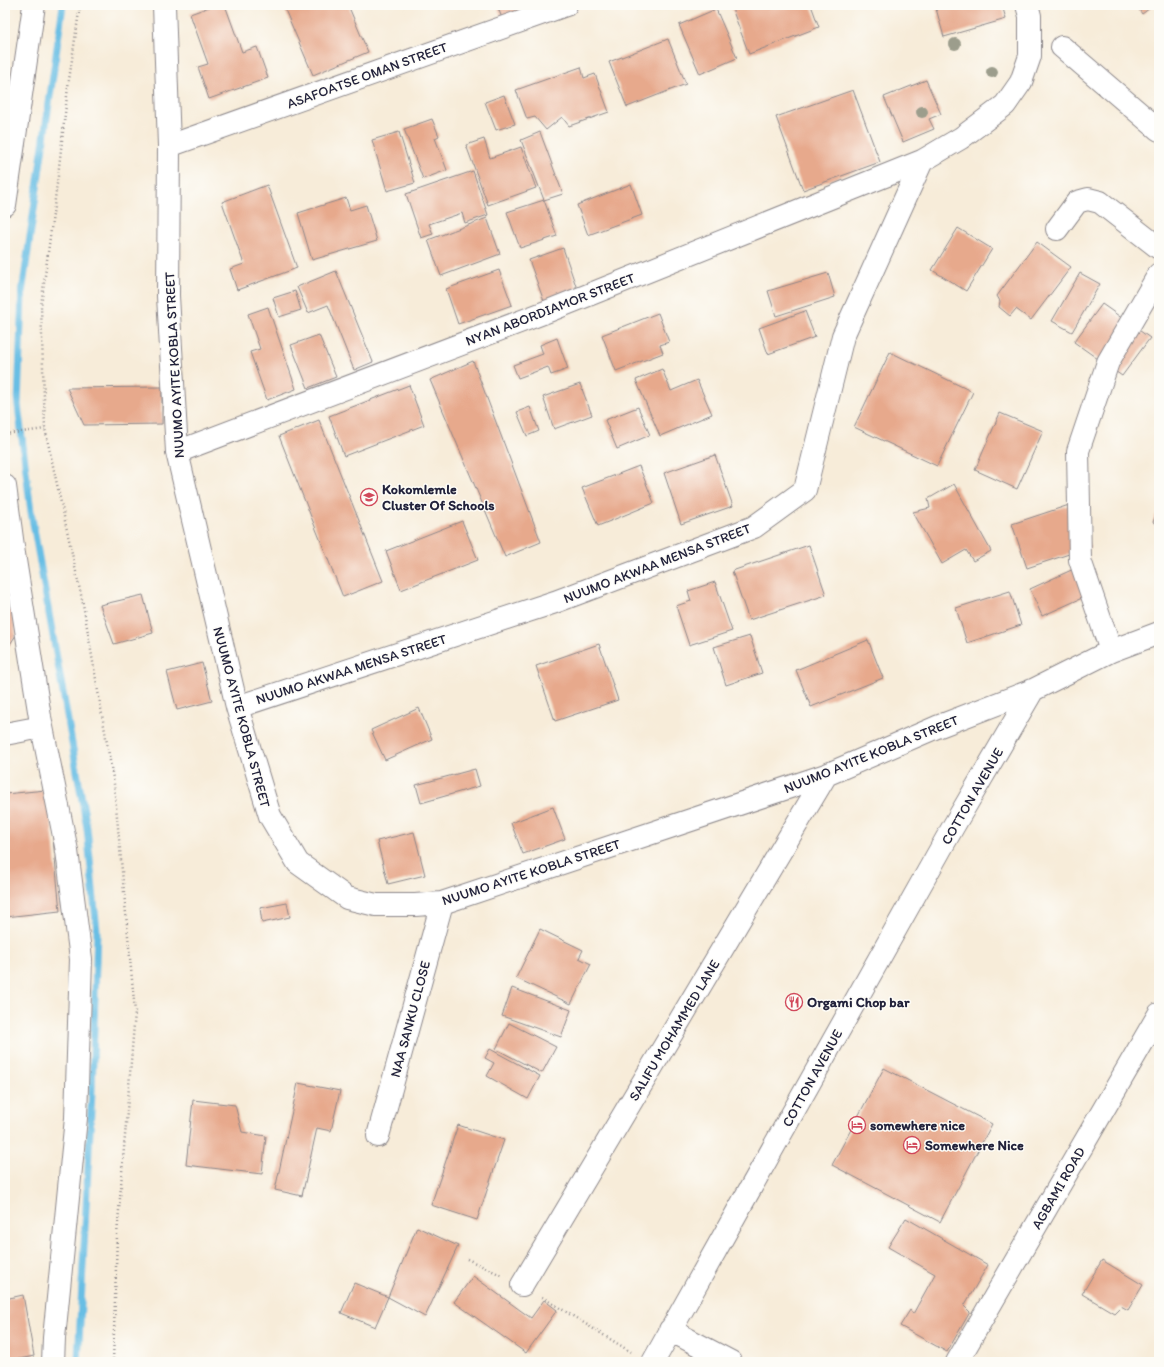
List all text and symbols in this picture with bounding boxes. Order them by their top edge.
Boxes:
street label: ASAFOATSE OMAN STREET [285,38,450,112]
street label: NYAN ABORDIAMOR STREET [463,269,637,350]
street label: NUUMO AYITE KOBLA STREET [161,271,188,459]
place label: Kokomlemle Cluster Of Schools [382,481,495,514]
school or university icon: Kokomlemle Cluster Of Schools [359,487,379,507]
street label: NUUMO AKWAA MENSA STREET [561,520,753,607]
street label: NUUMO AYITE KOBLA STREET [209,625,274,810]
street label: NUUMO AKWAA MENSA STREET [254,631,449,708]
street label: NUUMO AYITE KOBLA STREET [781,712,961,797]
street label: COTTON AVENUE [938,745,1007,848]
street label: NUUMO AYITE KOBLA STREET [440,836,623,909]
street label: SALIFU MOHAMMED LANE [625,956,723,1104]
street label: NAA SANKU CLOSE [387,959,434,1079]
restaurant icon: Orgami Chop bar [784,992,804,1012]
place label: Orgami Chop bar [807,994,910,1011]
street label: COTTON AVENUE [779,1026,846,1130]
hotel icon: somewhere nice [847,1115,867,1135]
place label: somewhere nice [870,1117,965,1134]
hotel icon: Somewhere Nice [902,1135,922,1155]
place label: Somewhere Nice [925,1137,1024,1154]
street label: AGBAMI ROAD [1028,1144,1089,1232]

